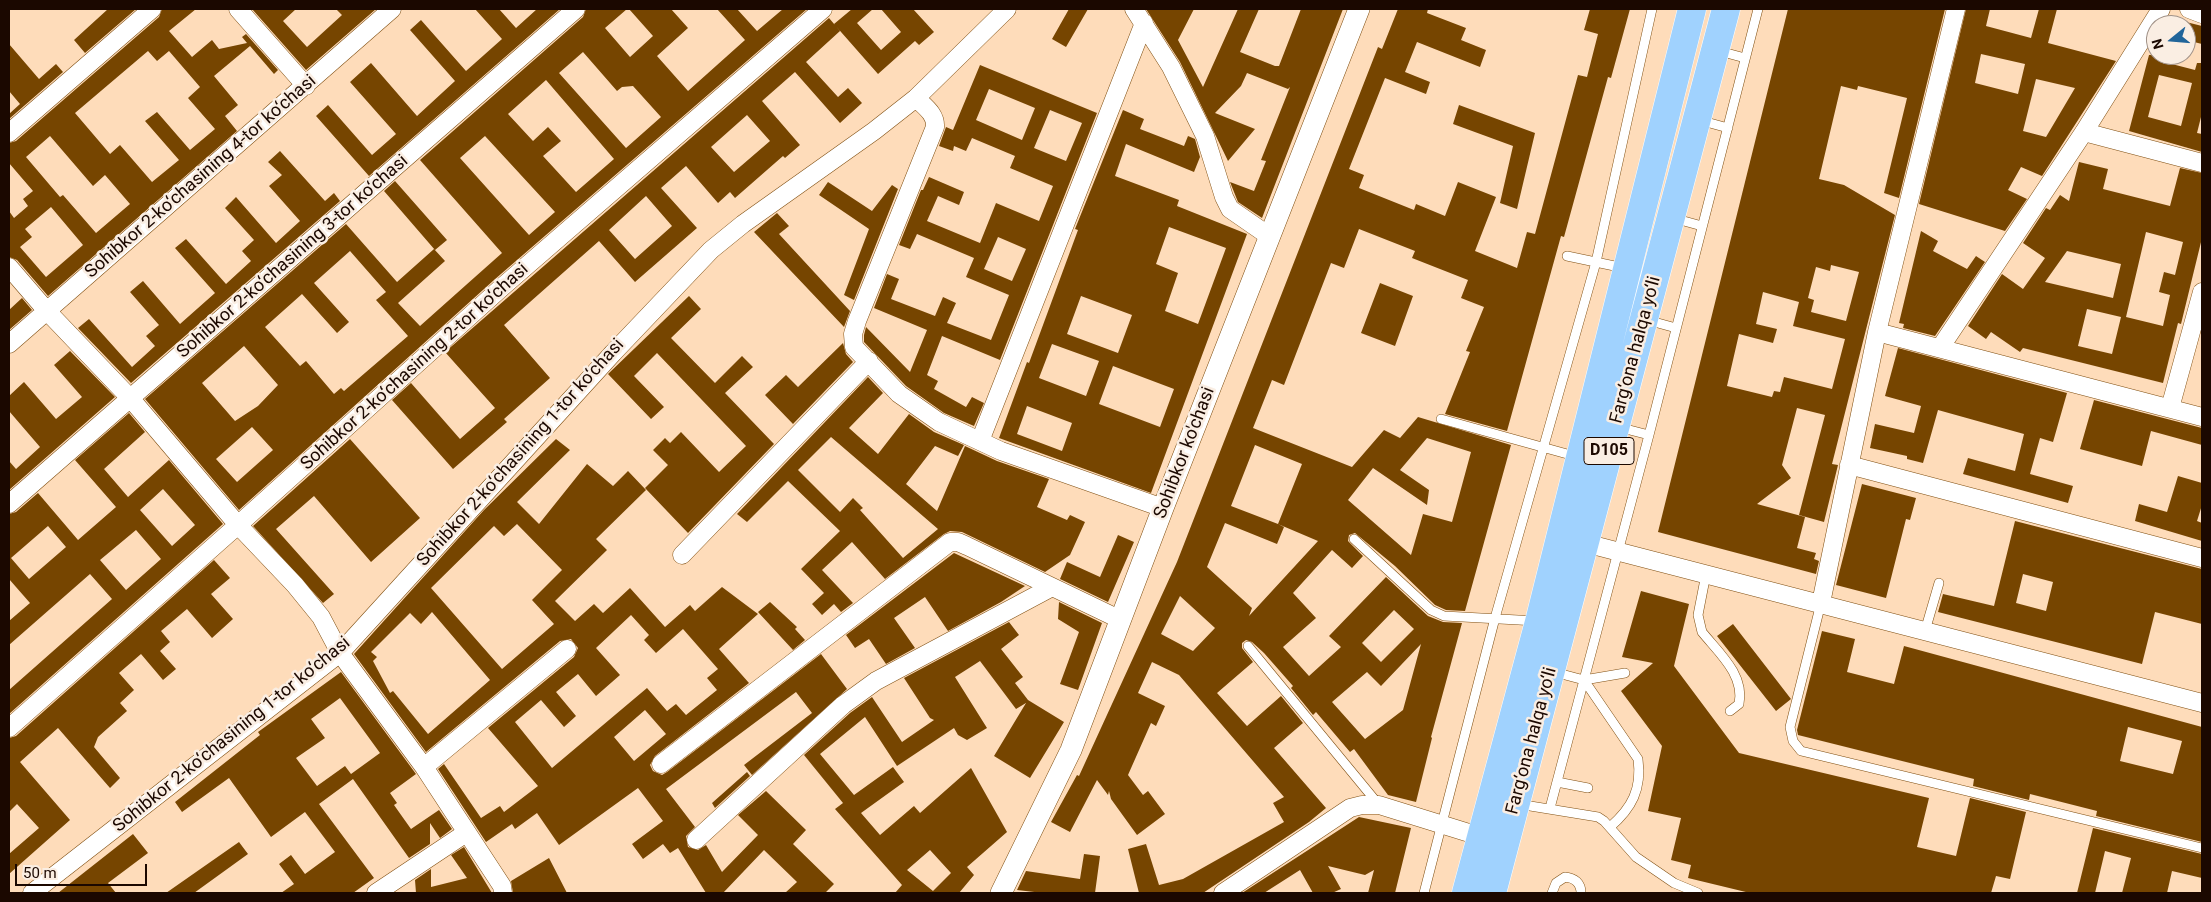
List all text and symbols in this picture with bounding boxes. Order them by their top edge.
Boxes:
north arrow [2146,15,2196,65]
text: N [2149,37,2167,51]
street label: Sohibkor 2-ko‘chasining 4-tor ko‘chasi [81,71,321,283]
street label: Sohibkor 2-ko‘chasining 3-tor ko‘chasi [173,151,413,363]
street label: Sohibkor 2-ko‘chasining 2-tor ko‘chasi [297,259,533,475]
street label: Farg‘ona halqa yo‘li [1606,274,1666,426]
street label: Sohibkor 2-ko‘chasining 1-tor ko‘chasi [413,335,629,571]
street label: Sohibkor ko'chasi [1150,384,1220,522]
road number: D105 [1584,438,1634,464]
street label: Sohibkor 2-ko‘chasining 1-tor ko‘chasi [109,633,355,837]
street label: Farg‘ona halqa yo‘li [1502,665,1562,817]
scale bar [18,854,150,886]
text: 50 m [23,864,57,882]

